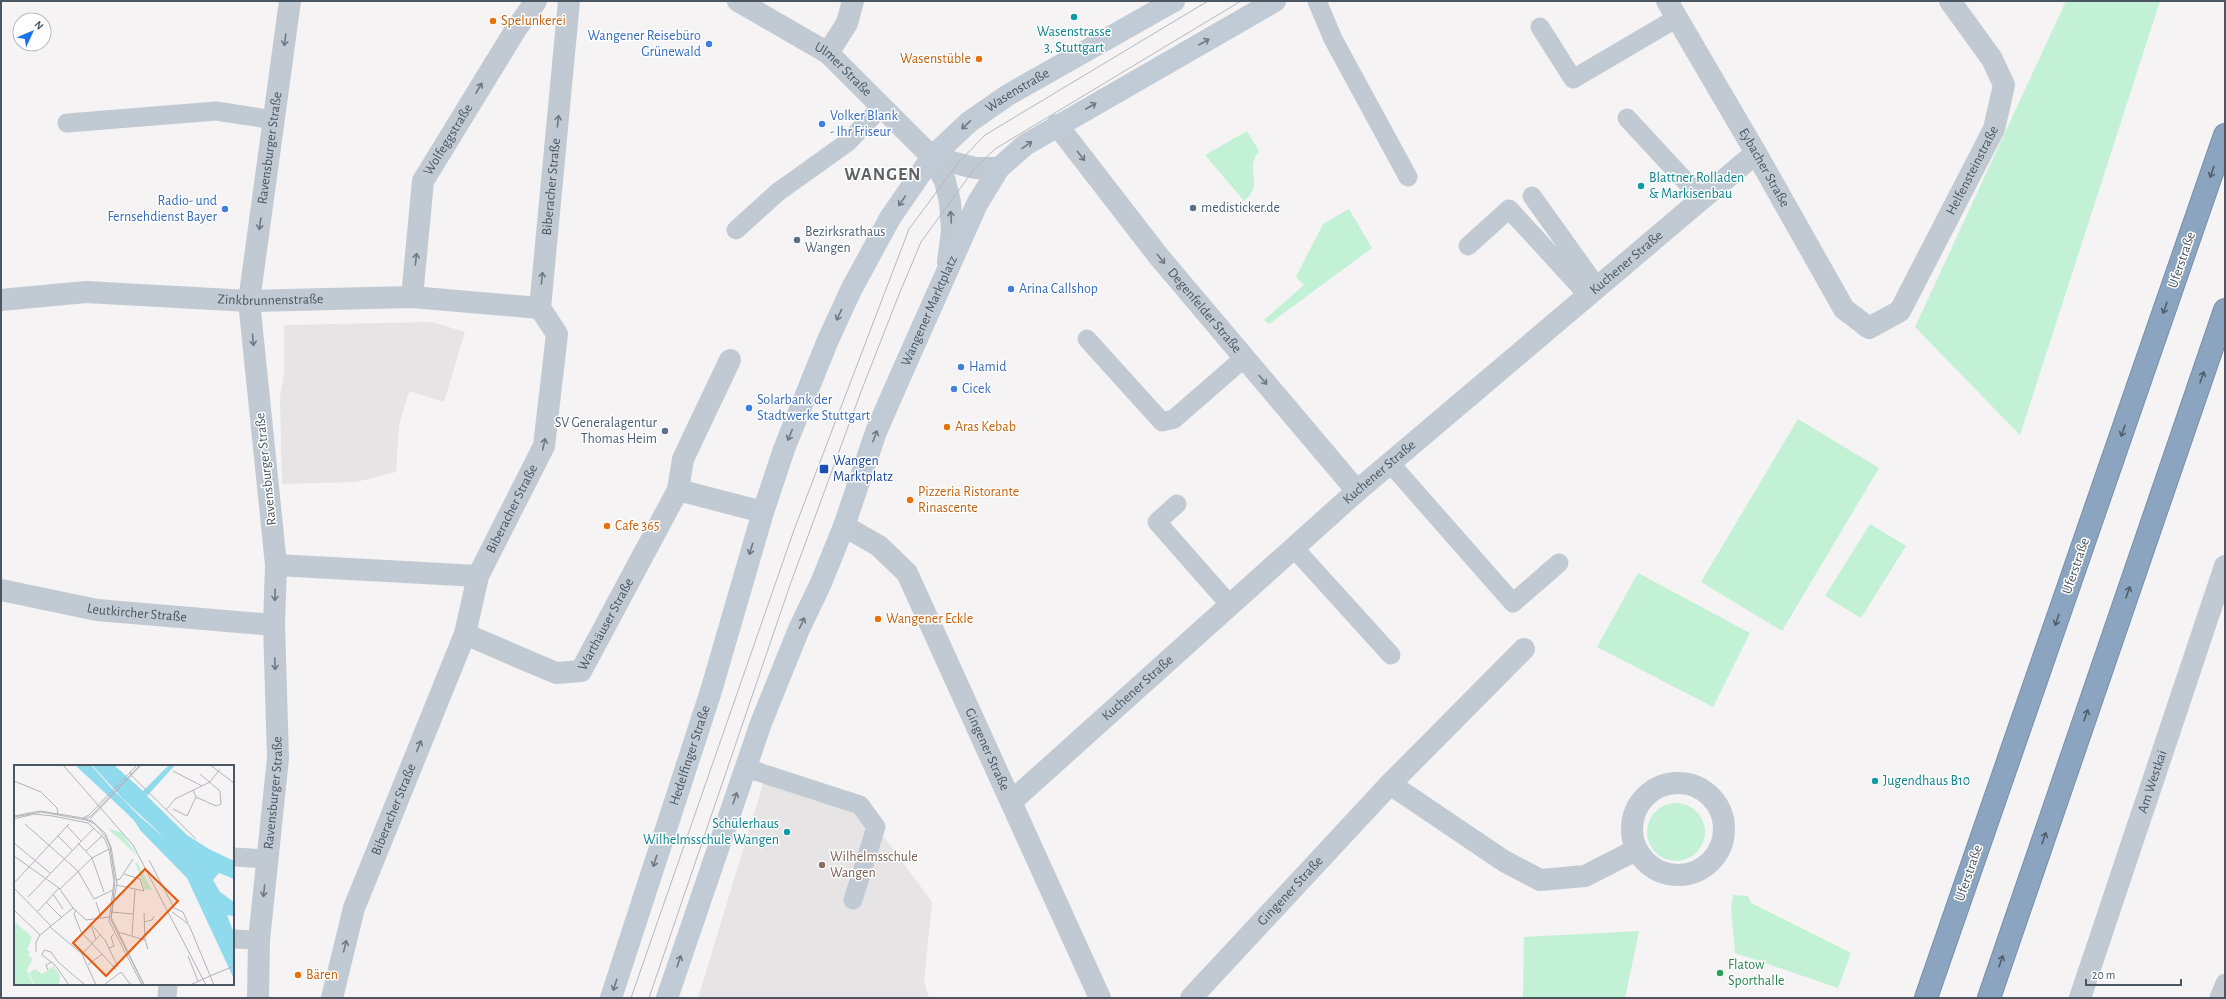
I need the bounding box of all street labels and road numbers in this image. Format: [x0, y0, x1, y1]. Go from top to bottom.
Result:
street label: Ulmer Straße [812, 40, 874, 99]
street label: Wasenstraße [983, 66, 1052, 115]
street label: Ravensburger Straße [255, 91, 285, 205]
street label: Wolfeggstraße [421, 101, 475, 178]
street label: Helfensteinstraße [1944, 124, 2001, 217]
street label: Eybacher Straße [1736, 126, 1792, 210]
street label: Biberacher Straße [540, 138, 563, 236]
street label: Kuchener Straße [1587, 228, 1666, 297]
street label: Uferstraße [2166, 230, 2198, 290]
street label: Wangener Marktplatz [899, 254, 960, 368]
street label: Degenfelder Straße [1165, 265, 1244, 356]
street label: Zinkbrunnenstraße [217, 292, 323, 308]
street label: Ravensburger Straße [253, 412, 279, 526]
street label: Kuchener Straße [1340, 438, 1418, 507]
street label: Biberacher Straße [484, 462, 540, 556]
street label: Uferstraße [2060, 536, 2092, 596]
street label: Warthäuser Straße [576, 576, 636, 673]
street label: Leutkircher Straße [86, 601, 187, 625]
street label: Kuchener Straße [1099, 653, 1176, 723]
street label: Hedelfinger Straße [667, 704, 713, 807]
street label: Gingener Straße [962, 706, 1012, 793]
street label: Ravensburger Straße [262, 736, 285, 850]
street label: Am Westkai [2136, 749, 2170, 815]
street label: Biberacher Straße [369, 762, 419, 857]
street label: Uferstraße [1953, 843, 1985, 903]
street label: Gingener Straße [1255, 854, 1326, 928]

